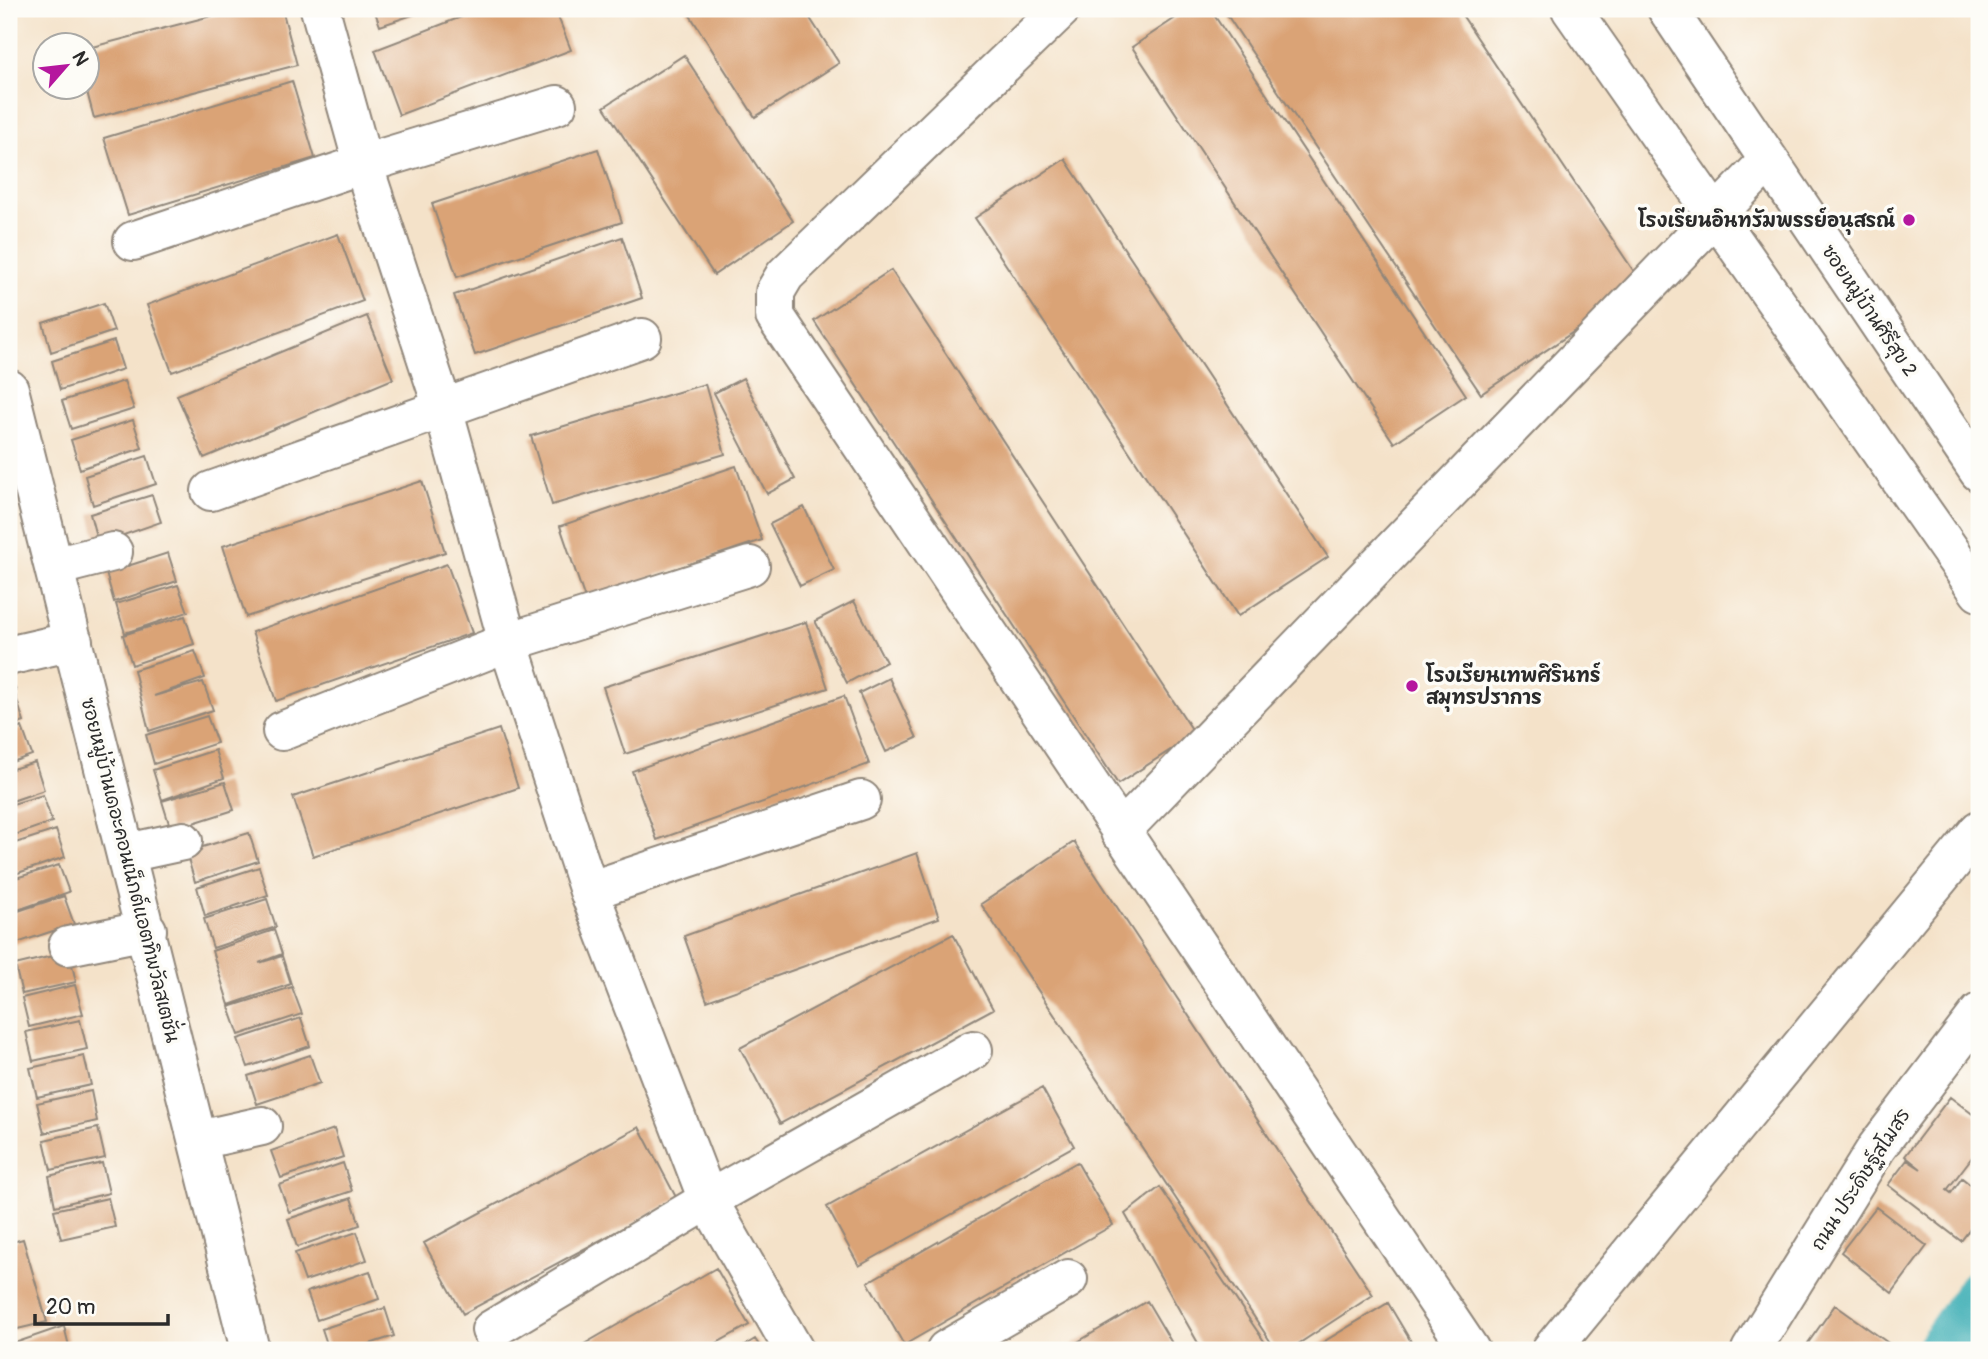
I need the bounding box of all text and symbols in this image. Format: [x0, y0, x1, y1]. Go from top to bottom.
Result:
north arrow [32, 32, 102, 102]
text: N [67, 47, 94, 70]
place label: โรงเรียนอินทรัมพรรย์อนุสรณ์ [1637, 207, 1895, 235]
marker: โรงเรียนอินทรัมพรรย์อนุสรณ์ [1901, 212, 1917, 228]
street label: ซอยหมู่บ้านศิรีสุข 2 [1815, 240, 1922, 382]
place label: โรงเรียนเทพศิรินทร์ สมุทรปราการ [1425, 662, 1601, 712]
marker: โรงเรียนเทพศิรินทร์ สมุทรปราการ [1404, 678, 1420, 694]
street label: ซอยหมู่บ้านเดอะคอนเน็กต์แอตทิพวัลสเตชั่น [74, 694, 190, 1046]
street label: ถนน ประดิษฐ์สโมสร [1805, 1103, 1916, 1255]
scale bar [35, 1282, 168, 1326]
text: 20 m [46, 1294, 95, 1321]

